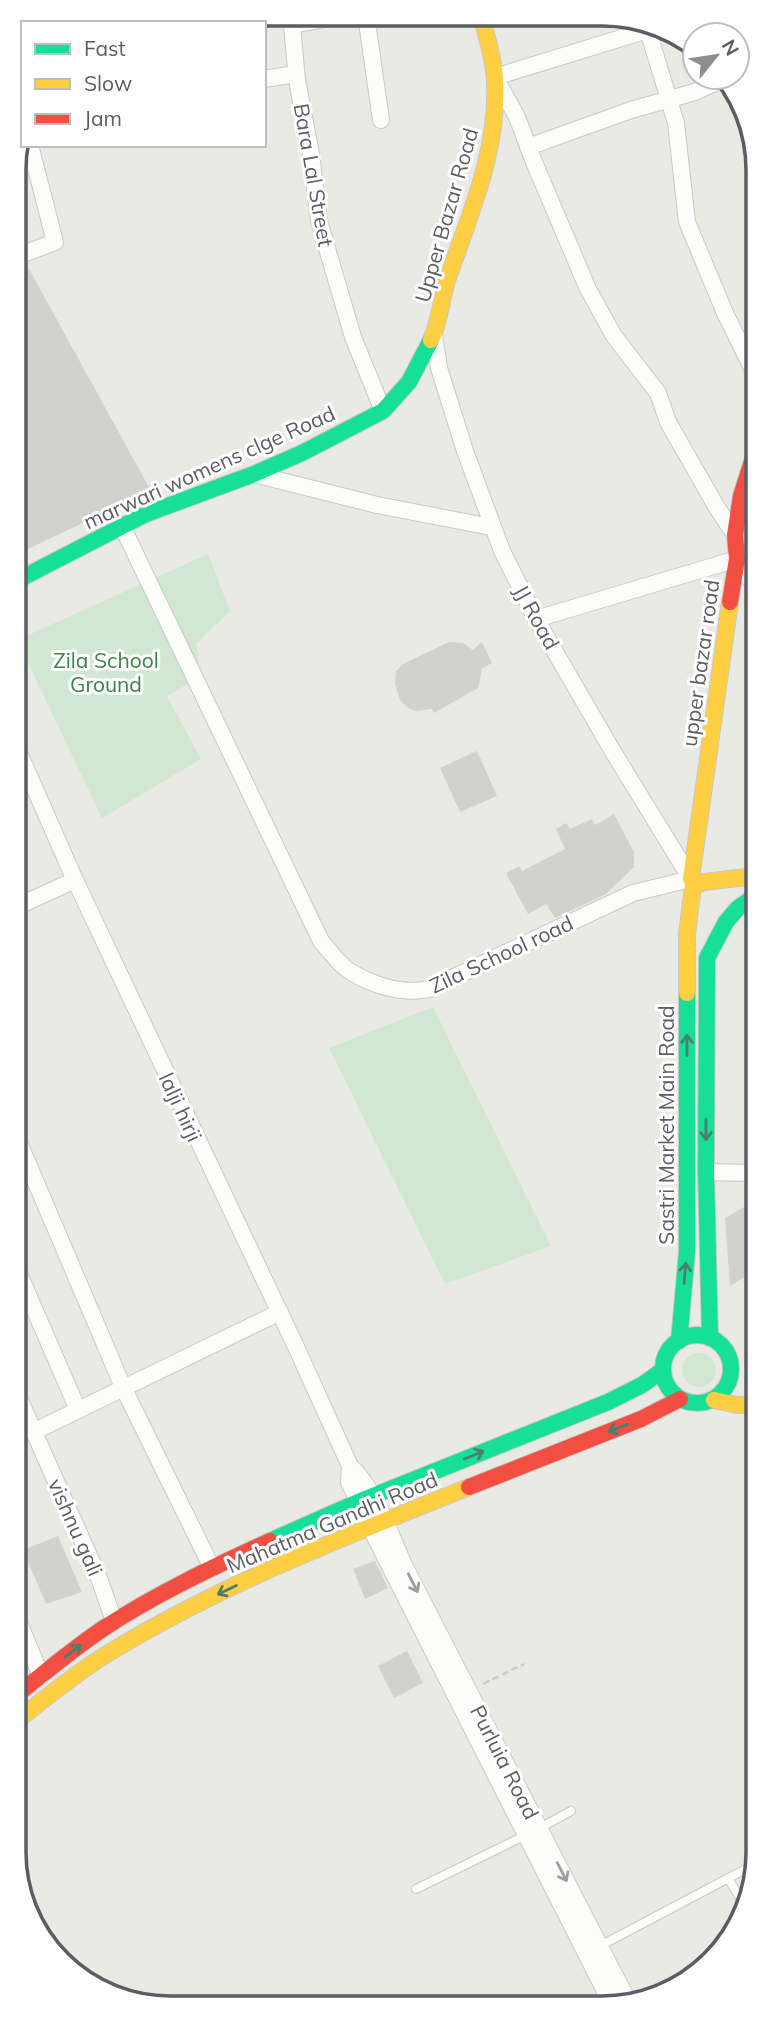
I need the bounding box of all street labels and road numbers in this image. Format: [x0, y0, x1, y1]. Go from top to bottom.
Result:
street label: Bara Lal Street [289, 101, 339, 249]
street label: Upper Bazar Road [409, 125, 483, 305]
street label: marwari womens clge Road [79, 400, 339, 534]
street label: upper bazar road [675, 578, 725, 748]
street label: JJ Road [509, 580, 565, 654]
street label: Zila School road [425, 909, 577, 999]
street label: Sastri Market Main Road [653, 1005, 679, 1245]
street label: lalji hirji [154, 1068, 208, 1146]
street label: Mahatma Gandhi Road [223, 1466, 441, 1578]
street label: vishnu gali [43, 1474, 109, 1580]
street label: Purluia Road [465, 1700, 545, 1824]

